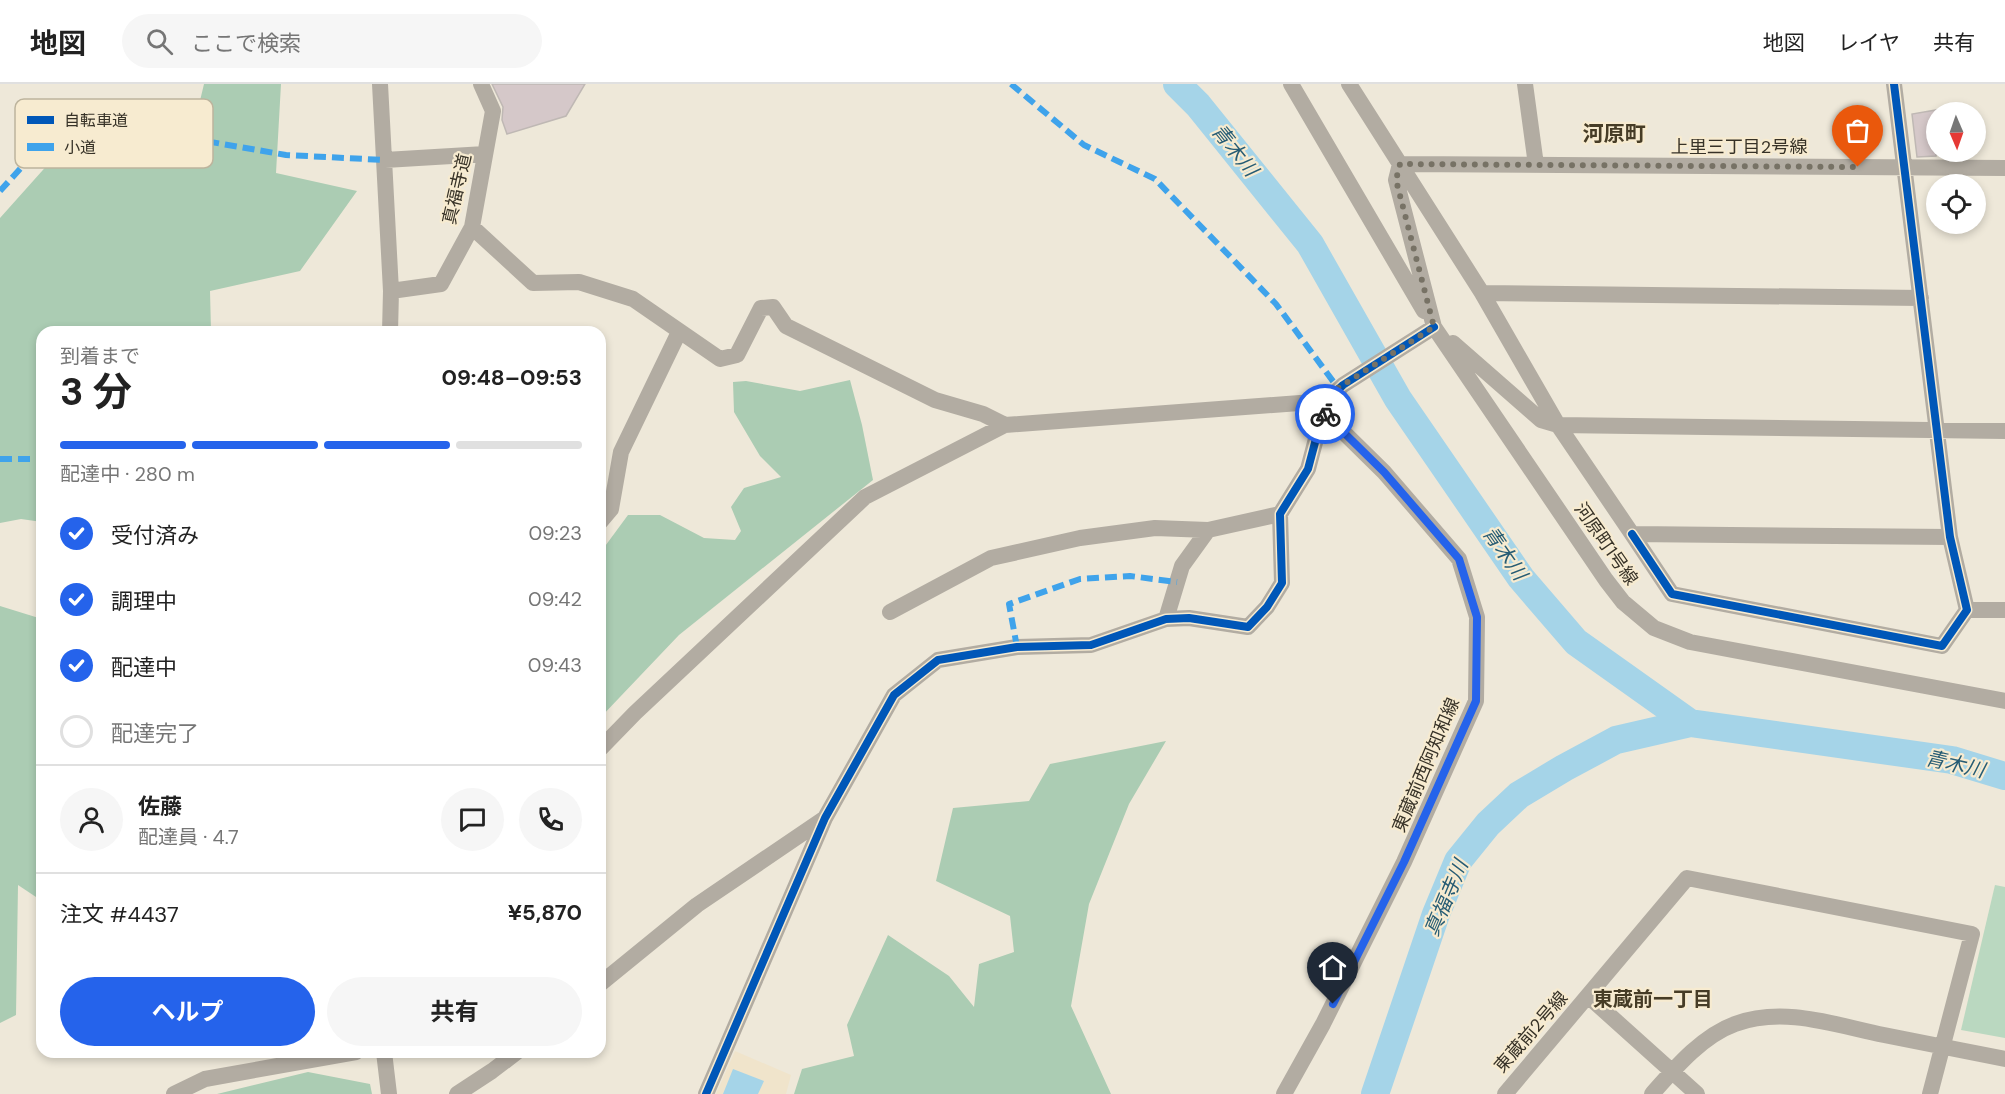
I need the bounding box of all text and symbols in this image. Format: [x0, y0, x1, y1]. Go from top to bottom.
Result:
search box [122, 14, 542, 68]
text: 地図 [30, 25, 86, 62]
icon: search [143, 25, 176, 58]
text: ここで検索 [191, 29, 301, 58]
text: 地図 [1763, 29, 1805, 57]
text: レイヤ [1838, 29, 1900, 57]
text: 共有 [1933, 29, 1975, 57]
legend [15, 99, 213, 168]
north arrow [1926, 102, 1986, 162]
map controls [1926, 102, 1986, 234]
pin [1832, 105, 1883, 167]
text: 自転車道 [64, 110, 128, 131]
icon: bag [1841, 114, 1874, 147]
water label: 青木川 [1206, 119, 1265, 183]
district label: 河原町 [1583, 120, 1646, 148]
street label: 上里三丁目2号線 [1671, 135, 1807, 159]
text: 小道 [64, 137, 96, 158]
street label: 真福寺道 [437, 151, 477, 227]
button: locate [1926, 174, 1986, 234]
text: 到着まで [60, 343, 140, 369]
text: 09:48–09:53 [441, 363, 582, 392]
text: 3 分 [60, 366, 132, 417]
courier [1295, 384, 1355, 444]
icon: bike [1309, 398, 1342, 431]
text: 配達中 · 280 m [60, 461, 195, 487]
street label: 河原町1号線 [1569, 498, 1643, 590]
icon: check [60, 517, 93, 550]
text: 09:23 [528, 520, 582, 546]
text: 受付済み [111, 521, 199, 550]
water label: 青木川 [1477, 521, 1534, 587]
icon: check [60, 583, 93, 616]
text: 09:42 [528, 586, 582, 612]
text: 調理中 [111, 587, 177, 616]
icon: check [60, 649, 93, 682]
text: 09:43 [528, 652, 582, 678]
text: 配達中 [111, 653, 177, 682]
street label: 東蔵前西阿知和線 [1387, 694, 1465, 836]
text: 配達完了 [111, 719, 199, 748]
water label: 青木川 [1923, 745, 1989, 784]
button: person [60, 788, 123, 851]
button: chat [441, 788, 504, 851]
button: phone [519, 788, 582, 851]
text: 佐藤 [138, 792, 182, 821]
text: 配達員 · 4.7 [138, 824, 239, 850]
water label: 真福寺川 [1418, 854, 1474, 940]
text: ¥5,870 [508, 898, 582, 927]
text: 注文 #4437 [60, 900, 179, 929]
pin [1307, 942, 1358, 1004]
icon: home [1316, 951, 1349, 984]
button: ヘルプ [60, 977, 315, 1046]
button: 共有 [327, 977, 582, 1046]
street label: 東蔵前2号線 [1489, 986, 1573, 1078]
district label: 東蔵前一丁目 [1593, 986, 1713, 1012]

